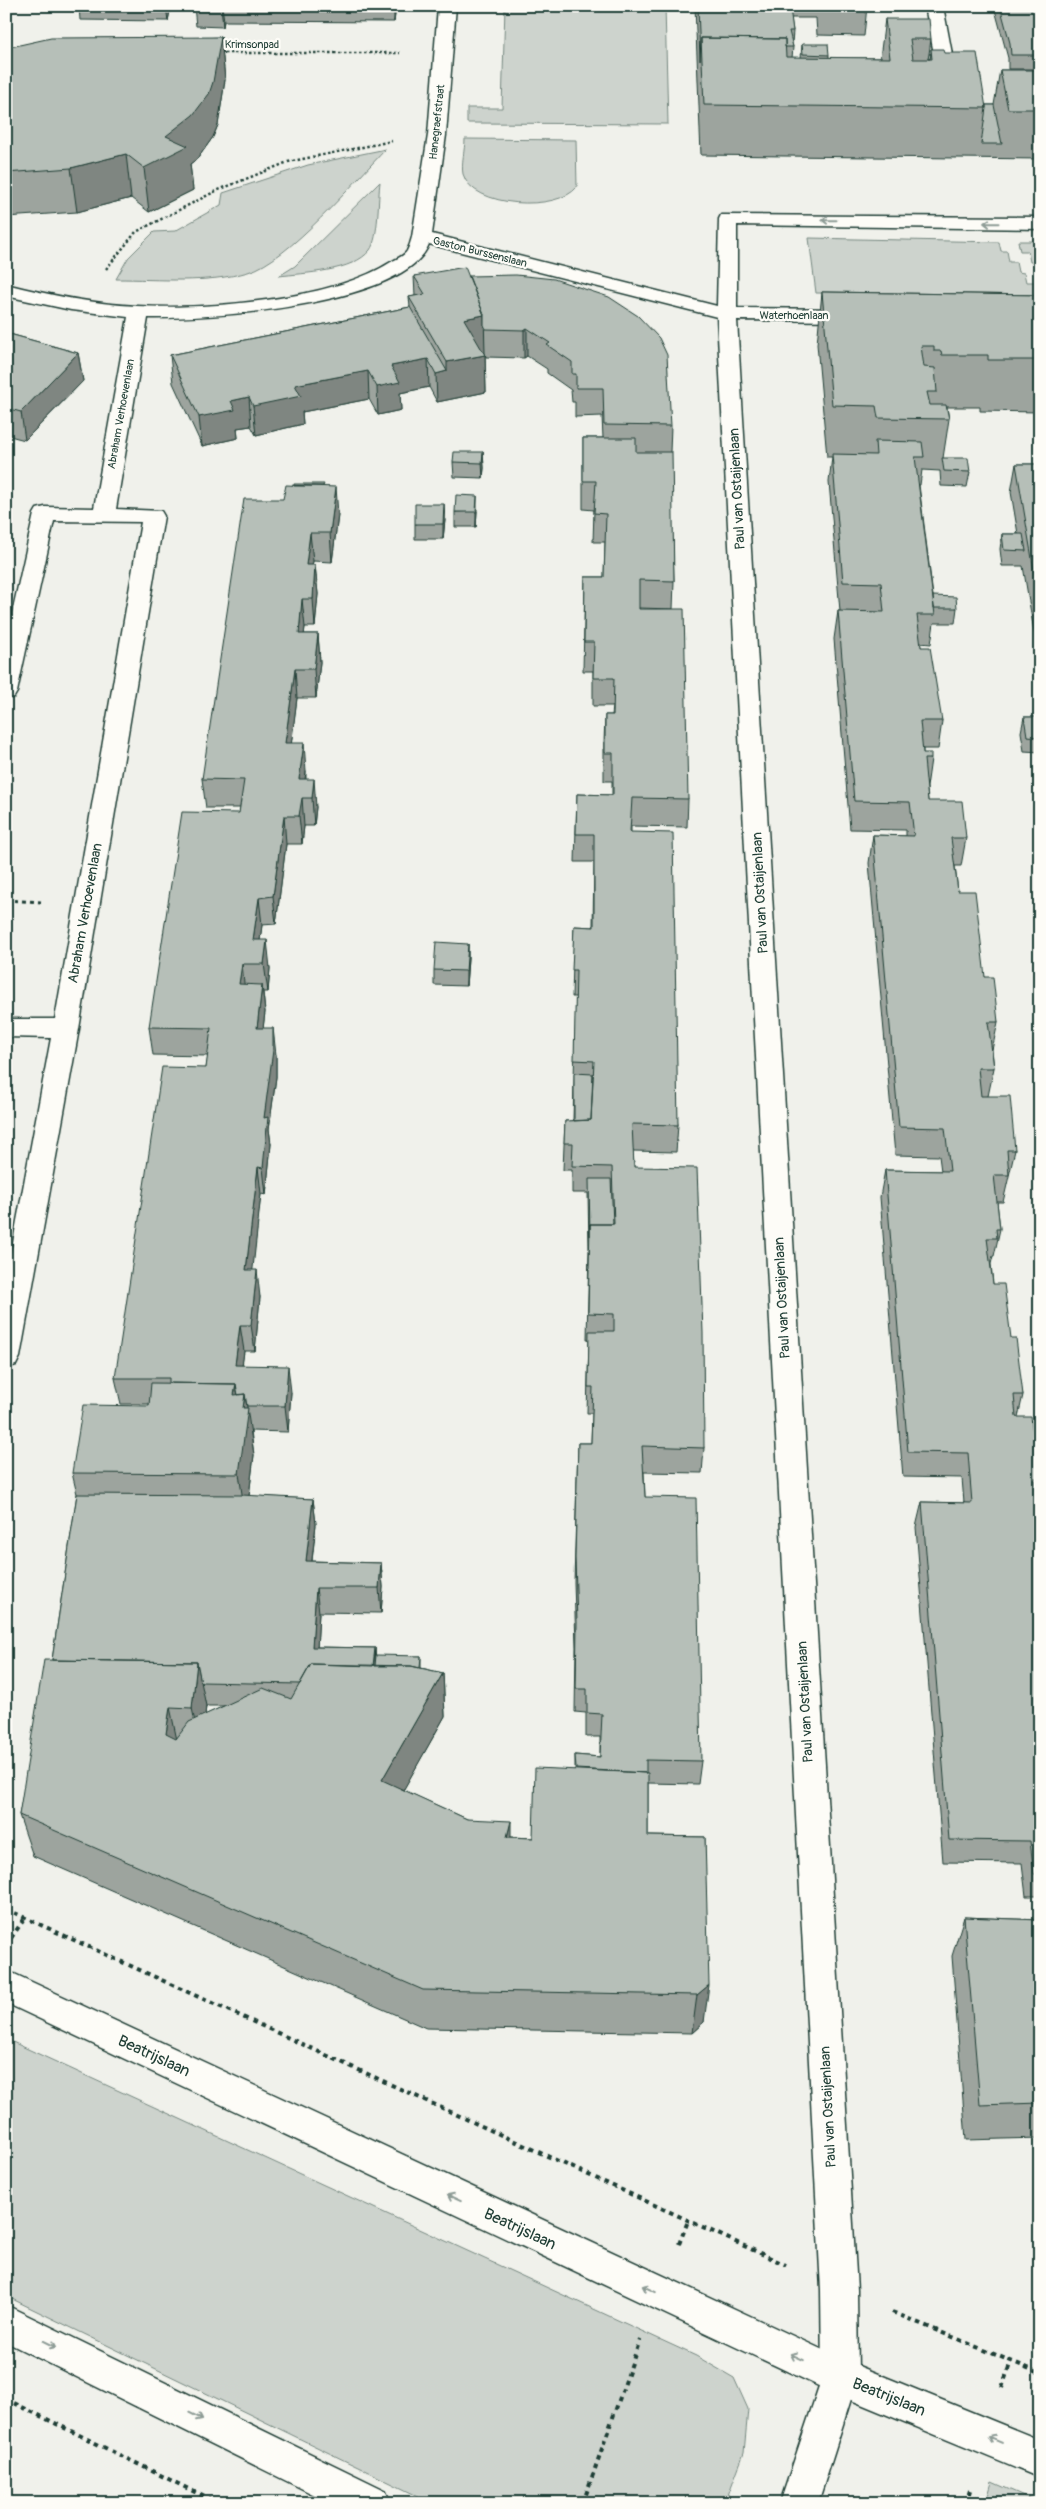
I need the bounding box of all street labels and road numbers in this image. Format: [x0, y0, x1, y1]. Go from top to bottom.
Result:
street label: Krimsonpad [225, 38, 279, 51]
street label: Hanegraefstraat [427, 83, 447, 160]
street label: Gaston Burssenslaan [432, 234, 528, 270]
street label: Waterhoenlaan [759, 309, 829, 322]
street label: Abraham Verhoevenlaan [105, 358, 137, 470]
street label: Paul van Ostaijenlaan [725, 428, 749, 550]
street label: Paul van Ostaijenlaan [748, 832, 772, 954]
street label: Abraham Verhoevenlaan [64, 842, 106, 984]
street label: Paul van Ostaijenlaan [770, 1237, 794, 1359]
street label: Paul van Ostaijenlaan [793, 1641, 817, 1763]
street label: Beatrijslaan [115, 2031, 193, 2081]
street label: Paul van Ostaijenlaan [816, 2046, 840, 2168]
street label: Beatrijslaan [481, 2204, 559, 2254]
street label: Beatrijslaan [849, 2373, 929, 2421]

